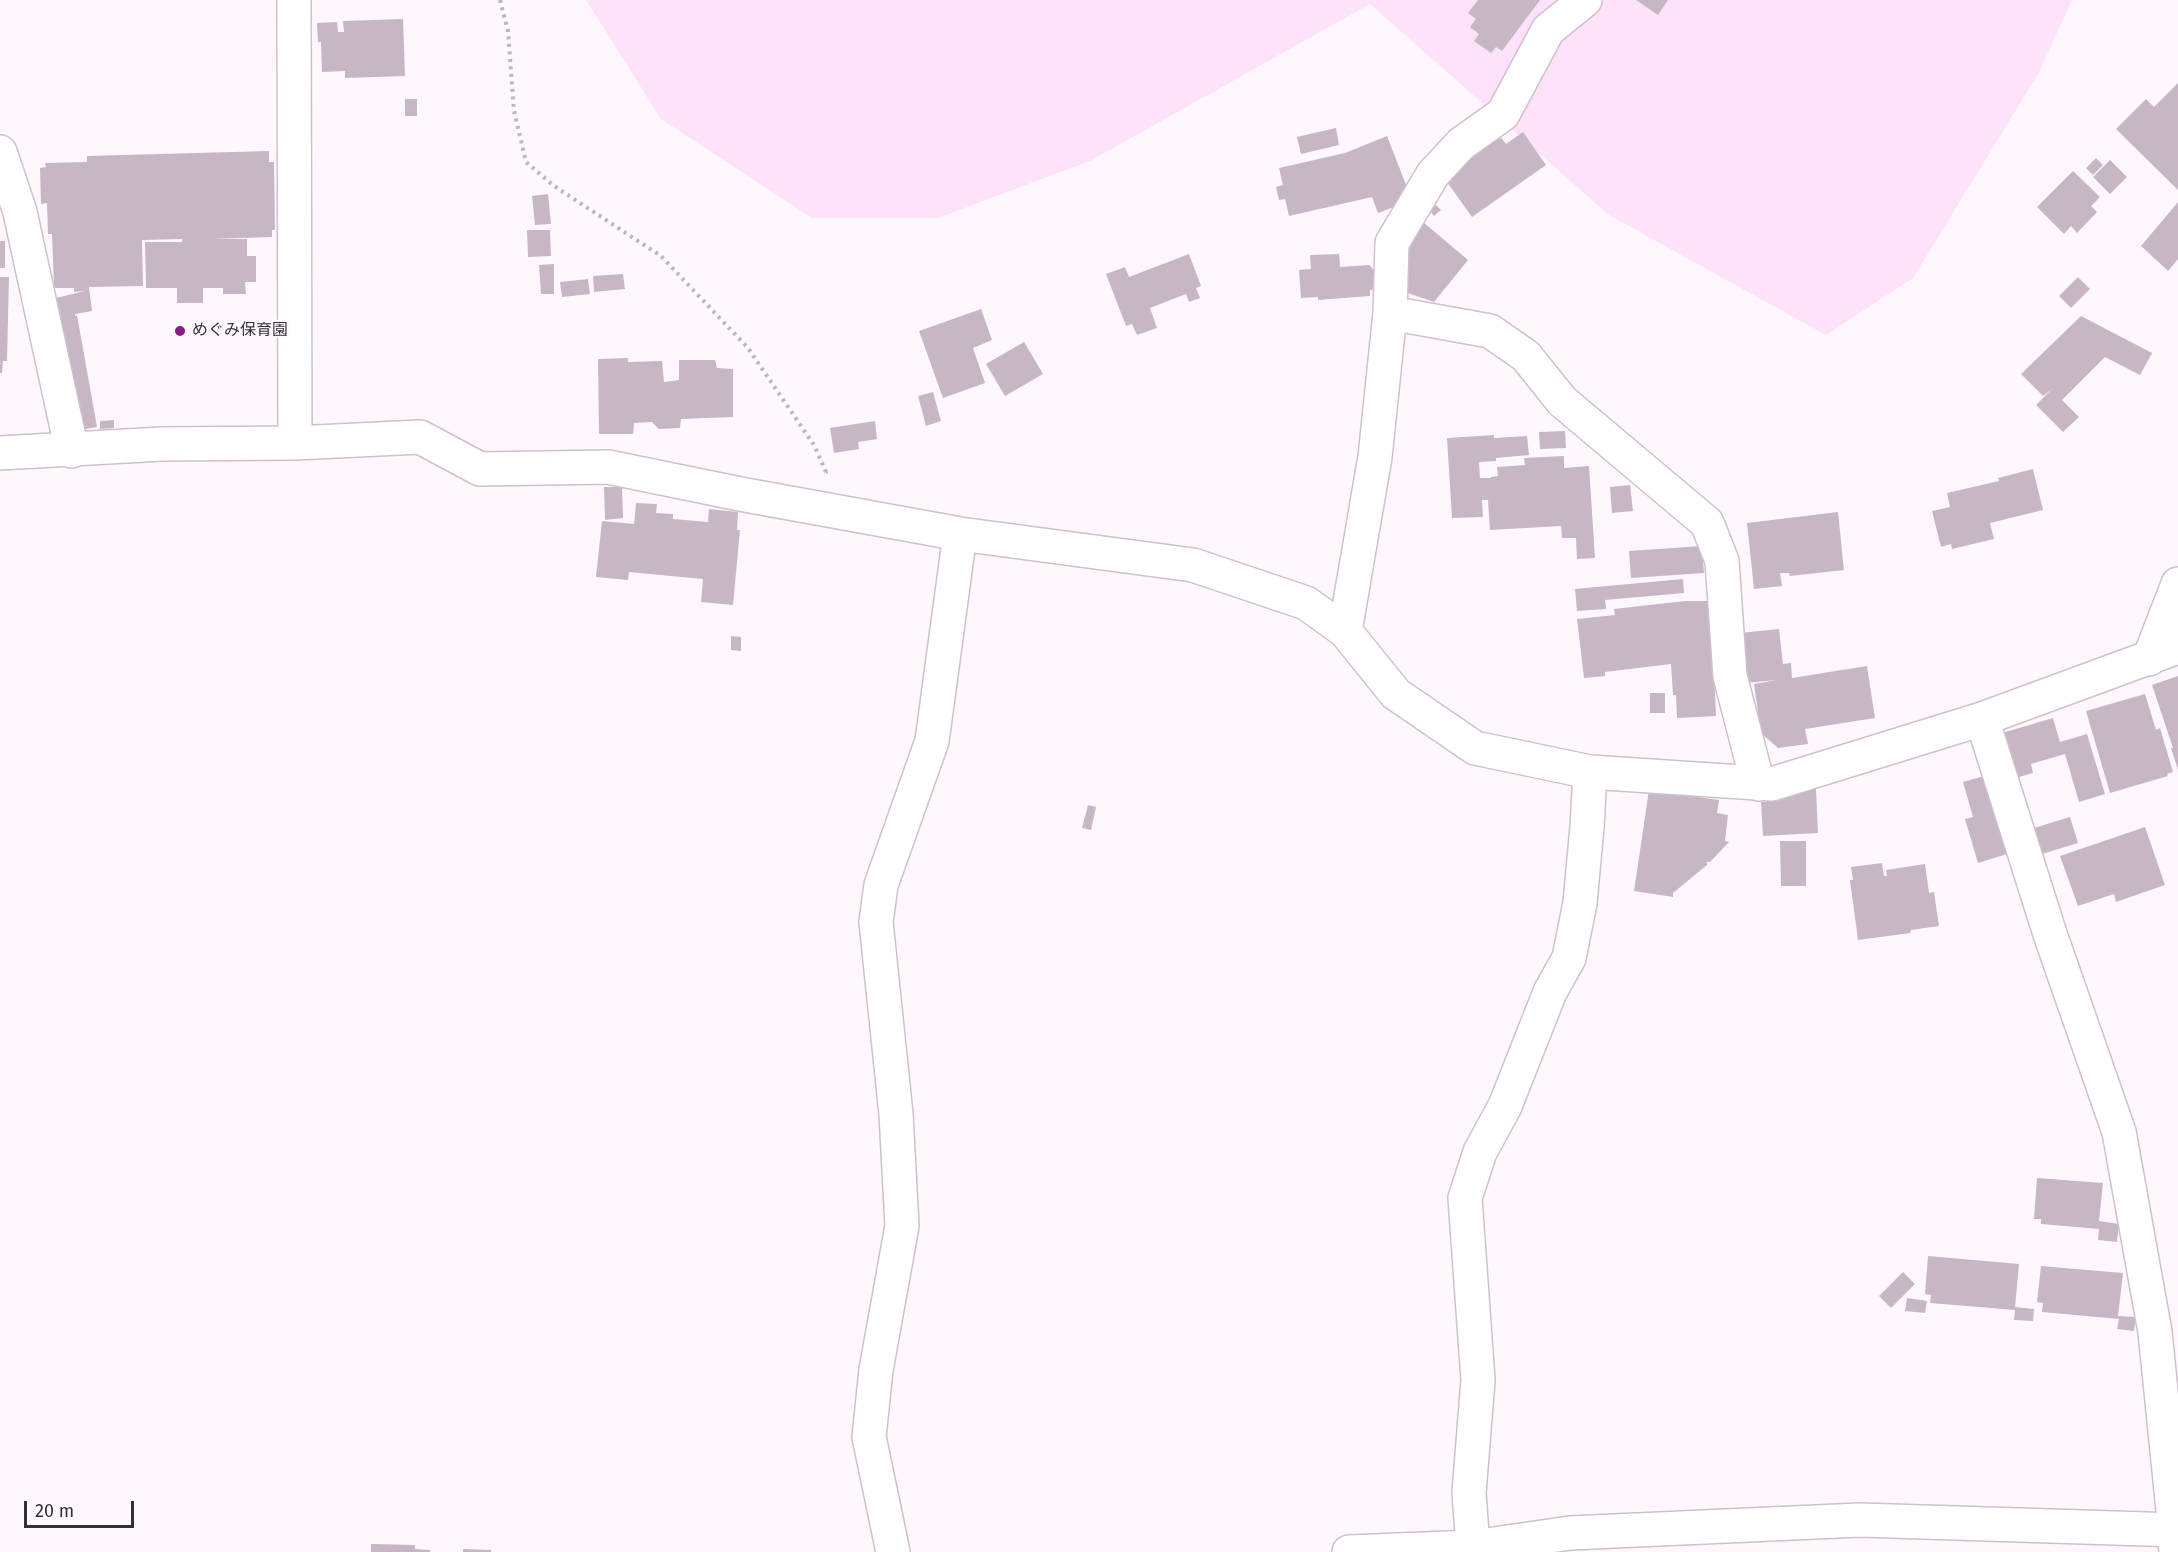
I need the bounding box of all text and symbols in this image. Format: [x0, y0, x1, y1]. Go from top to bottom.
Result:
place label: めぐみ保育園 [192, 321, 288, 341]
marker: めぐみ保育園 [173, 324, 187, 338]
scale bar [27, 1489, 136, 1527]
text: 20 m [35, 1500, 74, 1522]

